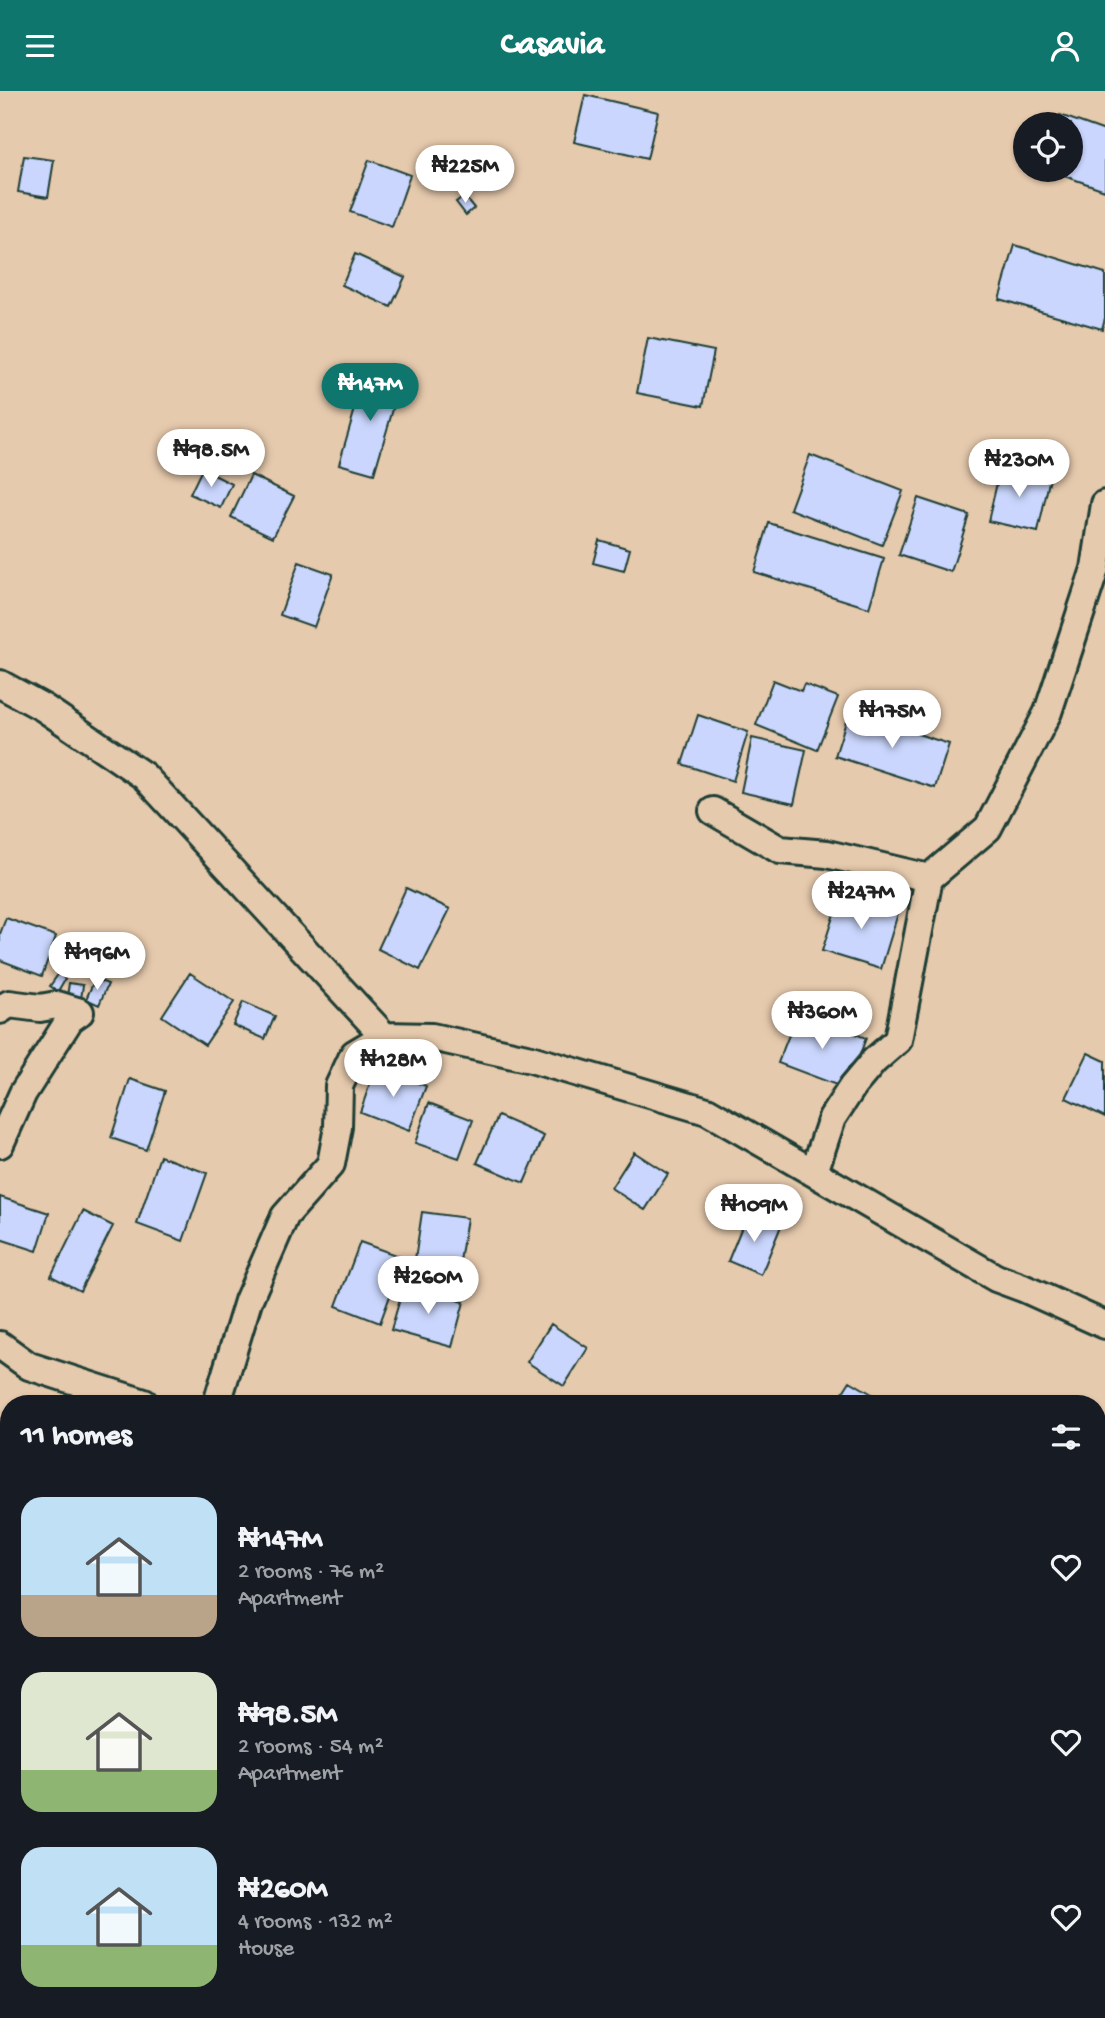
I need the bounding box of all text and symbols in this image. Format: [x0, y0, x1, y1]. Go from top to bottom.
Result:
icon: menu [21, 27, 59, 65]
text: Casavia [501, 27, 604, 65]
icon: person [1046, 27, 1084, 65]
map controls [1013, 112, 1083, 182]
button: locate [1013, 112, 1083, 182]
pin: ₦225M [416, 145, 514, 205]
text: ₦225M [431, 154, 499, 181]
pin: ₦147M [321, 363, 419, 423]
text: ₦147M [338, 372, 402, 399]
pin: ₦98.5M [154, 429, 268, 489]
text: ₦98.5M [173, 438, 249, 465]
pin: ₦230M [970, 439, 1068, 499]
text: ₦230M [985, 448, 1053, 475]
pin: ₦175M [843, 691, 941, 750]
text: ₦175M [859, 699, 925, 726]
pin: ₦247M [812, 871, 910, 931]
text: ₦247M [828, 880, 894, 907]
pin: ₦196M [48, 933, 146, 992]
text: ₦196M [64, 941, 130, 968]
pin: ₦360M [773, 991, 871, 1051]
text: ₦360M [787, 1000, 857, 1027]
pin: ₦128M [344, 1039, 442, 1099]
text: ₦128M [360, 1048, 426, 1075]
pin: ₦109M [705, 1185, 803, 1244]
text: ₦109M [721, 1193, 787, 1220]
pin: ₦260M [379, 1257, 477, 1316]
text: ₦260M [394, 1265, 462, 1292]
icon: filters [1047, 1418, 1085, 1456]
text: 11 homes [21, 1420, 132, 1455]
text: ₦147M [238, 1524, 322, 1559]
icon: home [77, 1525, 161, 1609]
icon: heart [1047, 1548, 1085, 1586]
text: 2 rooms · 76 m² [238, 1559, 384, 1586]
text: Apartment [238, 1586, 342, 1613]
text: ₦98.5M [238, 1699, 337, 1734]
icon: home [77, 1700, 161, 1784]
icon: heart [1047, 1723, 1085, 1761]
text: 2 rooms · 54 m² [238, 1734, 384, 1761]
text: Apartment [238, 1761, 342, 1788]
text: ₦260M [238, 1874, 327, 1909]
icon: home [77, 1875, 161, 1959]
icon: heart [1047, 1898, 1085, 1936]
text: 4 rooms · 132 m² [238, 1909, 393, 1936]
text: House [238, 1936, 294, 1963]

